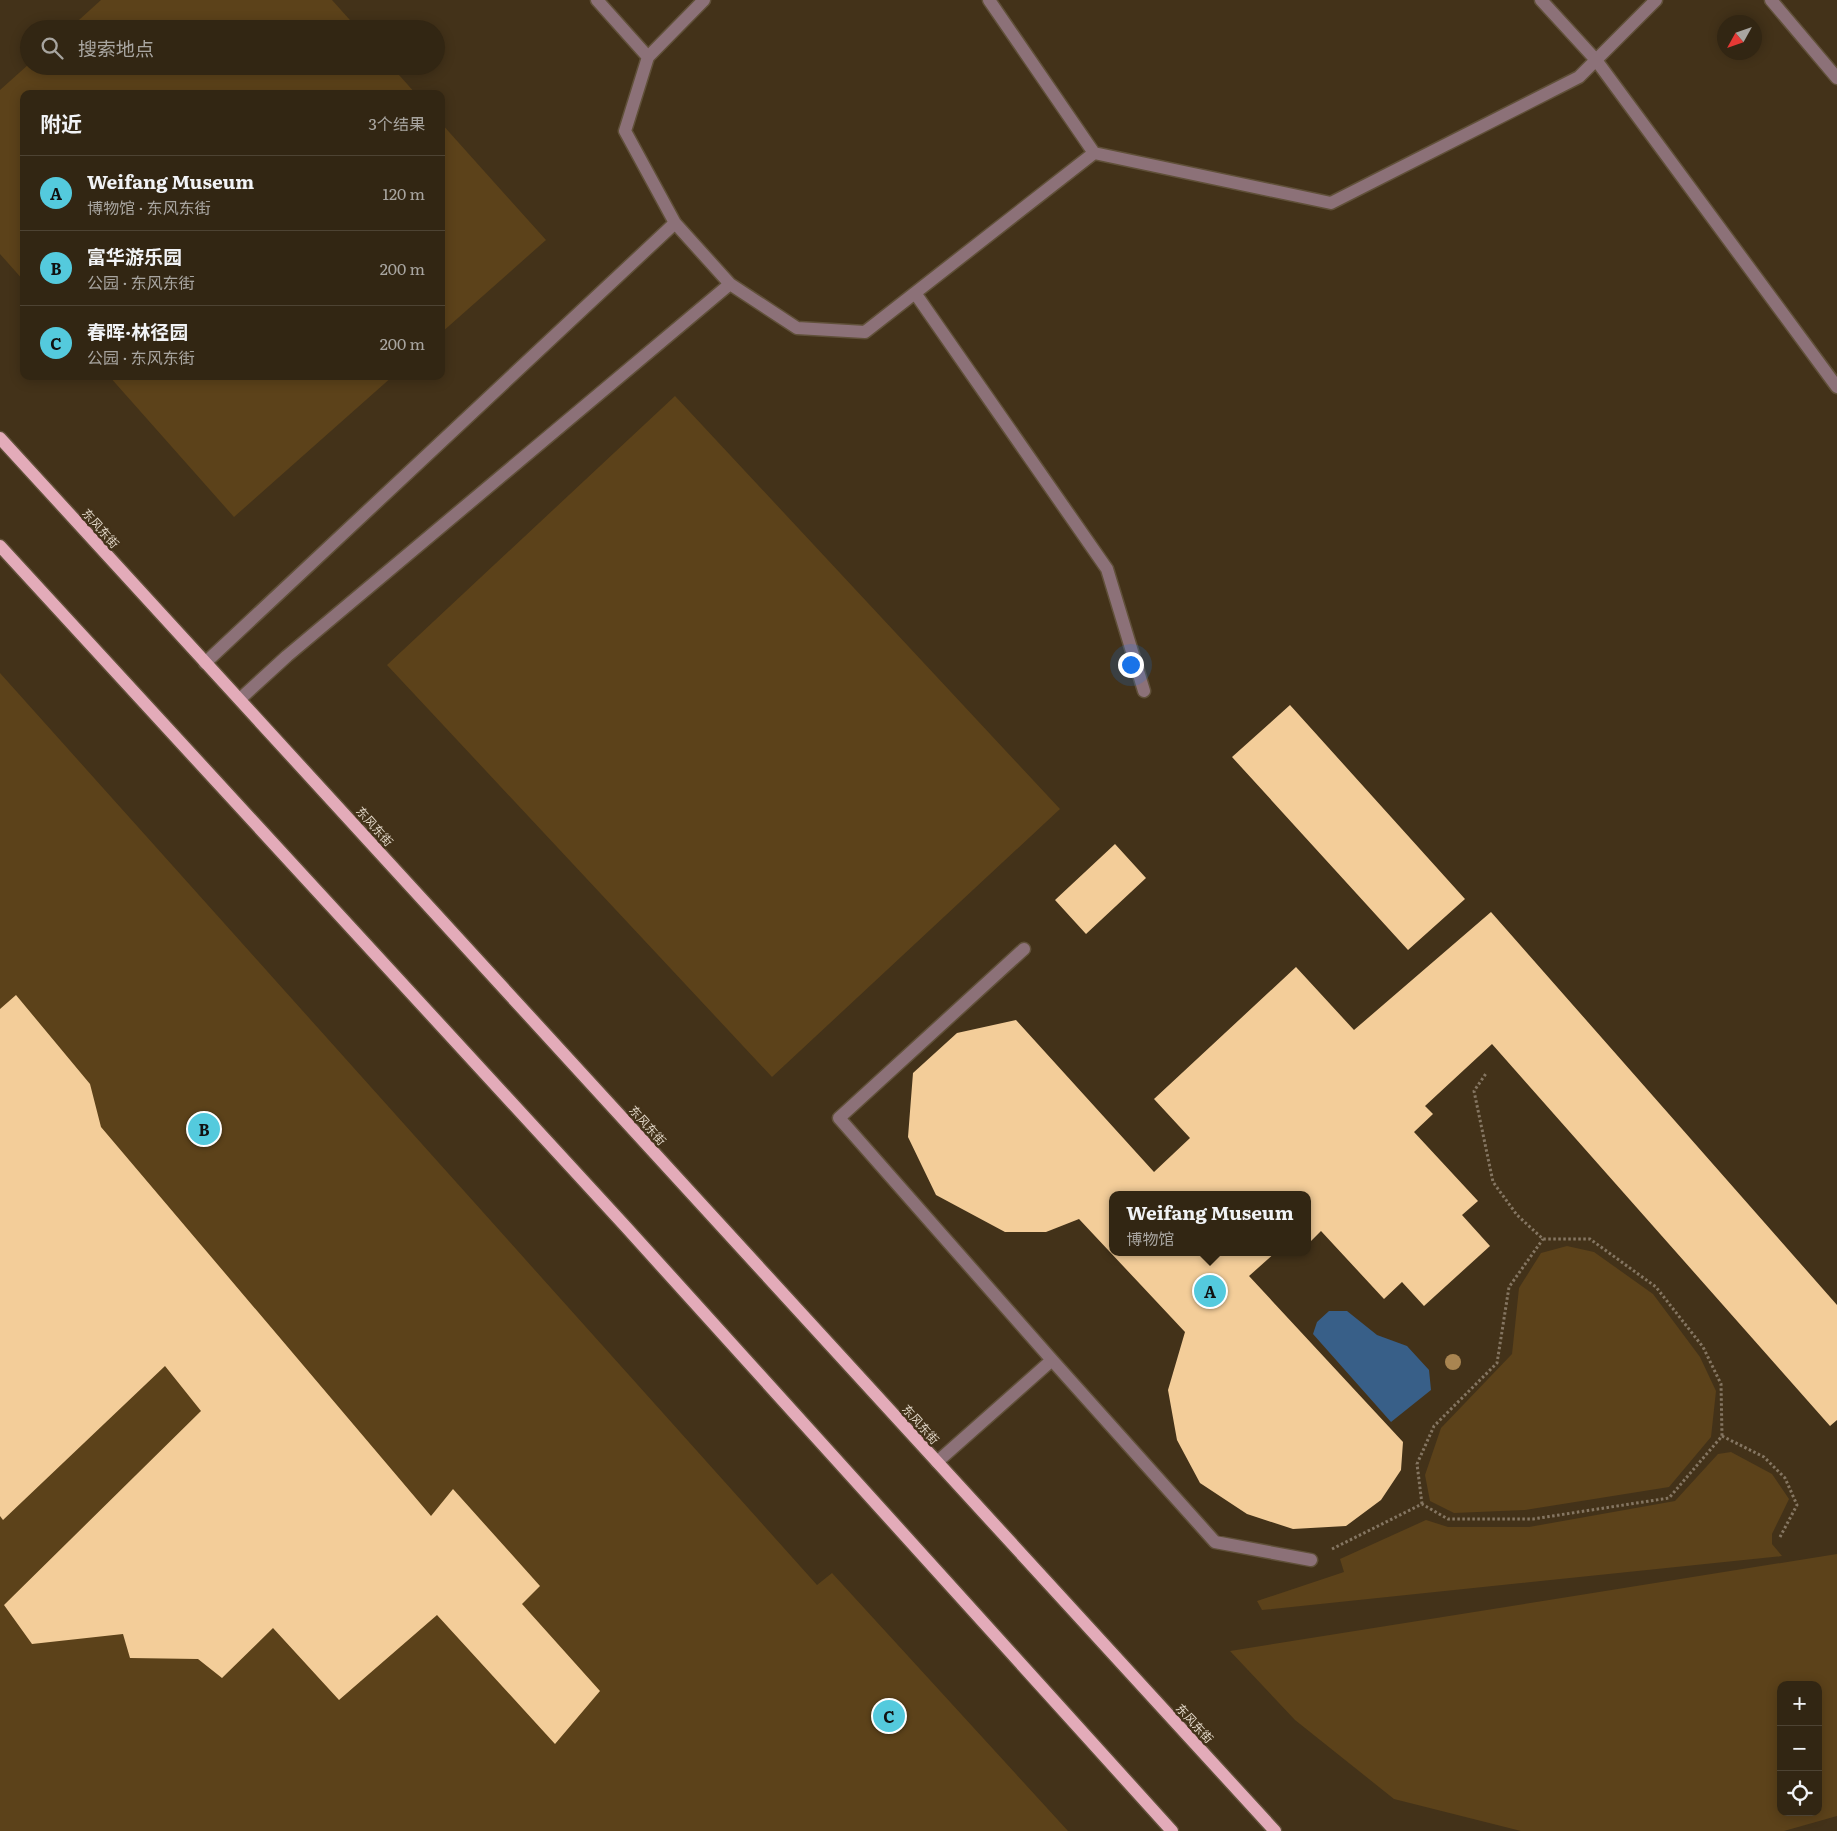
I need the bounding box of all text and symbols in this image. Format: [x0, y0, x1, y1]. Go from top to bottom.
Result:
north arrow [1717, 15, 1762, 60]
search box [20, 20, 445, 75]
icon: search [38, 34, 66, 62]
text: 搜索地点 [78, 34, 154, 62]
text: 附近 [40, 107, 82, 138]
text: 3个结果 [368, 111, 425, 135]
text: Weifang Museum [87, 167, 254, 195]
text: A [50, 181, 62, 205]
text: 120 m [382, 181, 425, 205]
text: 博物馆 · 东风东街 [87, 195, 211, 219]
text: 富华游乐园 [87, 242, 182, 270]
text: B [50, 256, 62, 280]
text: 200 m [380, 256, 425, 280]
text: 公园 · 东风东街 [87, 270, 195, 294]
text: 春晖·林径园 [87, 317, 188, 345]
text: C [50, 331, 62, 355]
text: 200 m [380, 331, 425, 355]
text: 公园 · 东风东街 [87, 345, 195, 369]
street label: 东风东街 [78, 504, 124, 552]
your location [1118, 652, 1144, 678]
street label: 东风东街 [352, 802, 398, 850]
street label: 东风东街 [625, 1101, 671, 1149]
pin: B [188, 1110, 220, 1148]
popup [1109, 1191, 1311, 1256]
text: Weifang Museum [1126, 1198, 1294, 1226]
text: 博物馆 [1126, 1226, 1174, 1250]
pin: A [1194, 1272, 1226, 1310]
street label: 东风东街 [898, 1400, 944, 1448]
map controls [1777, 1681, 1822, 1816]
button: + [1777, 1681, 1822, 1726]
pin: C [873, 1697, 905, 1735]
street label: 东风东街 [1172, 1699, 1218, 1747]
button: − [1777, 1726, 1822, 1771]
button: locate [1777, 1771, 1822, 1816]

